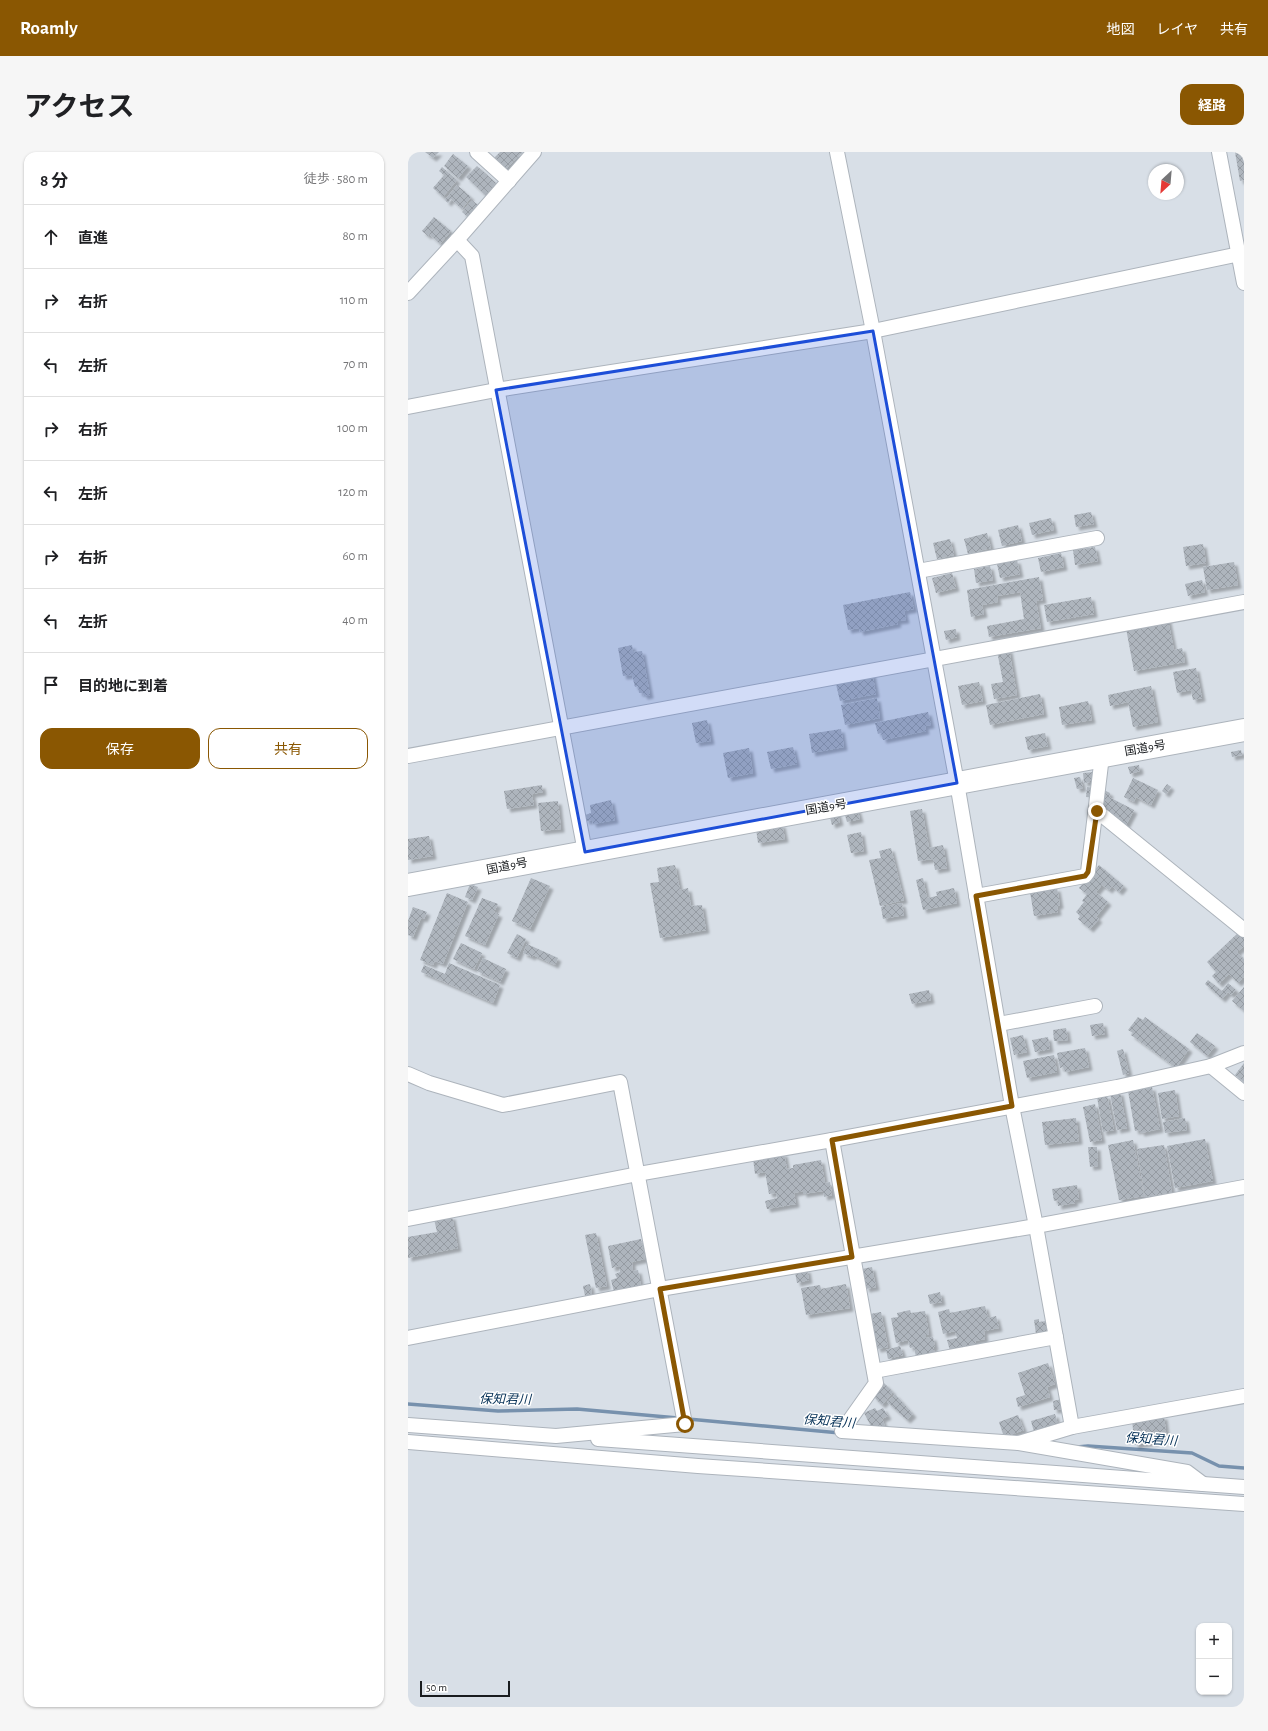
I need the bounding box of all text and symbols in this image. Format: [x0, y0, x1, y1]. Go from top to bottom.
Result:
text: Roamly [20, 19, 78, 38]
text: 地図 [1106, 23, 1134, 37]
text: レイヤ [1156, 23, 1198, 37]
text: 共有 [1220, 23, 1248, 37]
button: 経路 [1180, 84, 1244, 125]
text: アクセス [24, 94, 135, 122]
north arrow [1148, 164, 1184, 200]
text: 8 分 [40, 172, 68, 189]
text: 徒歩 · 580 m [304, 173, 368, 186]
icon: ahead [40, 226, 62, 248]
text: 80 m [342, 230, 368, 243]
text: 直進 [78, 231, 108, 246]
icon: right [40, 290, 62, 312]
text: 110 m [340, 294, 368, 307]
text: 右折 [78, 295, 108, 310]
icon: left [40, 354, 62, 376]
text: 70 m [343, 358, 368, 371]
text: 左折 [78, 359, 108, 374]
icon: right [40, 418, 62, 440]
text: 100 m [337, 422, 368, 435]
text: 右折 [78, 423, 108, 438]
icon: left [40, 482, 62, 504]
text: 120 m [338, 486, 368, 499]
text: 左折 [78, 487, 108, 502]
icon: right [40, 546, 62, 568]
text: 60 m [342, 550, 368, 563]
text: 右折 [78, 551, 108, 566]
icon: left [40, 610, 62, 632]
text: 40 m [342, 614, 368, 627]
text: 左折 [78, 615, 108, 630]
icon: arrive [40, 674, 62, 696]
text: 目的地に到着 [78, 679, 168, 694]
button: 保存 [40, 728, 200, 769]
button: 共有 [208, 728, 368, 769]
street label: 国道9号 [1123, 737, 1167, 758]
street label: 国道9号 [804, 796, 848, 817]
route end [1088, 802, 1106, 820]
street label: 国道9号 [485, 855, 529, 876]
water label: 保知君川 [479, 1392, 533, 1407]
water label: 保知君川 [803, 1412, 858, 1431]
route start [676, 1415, 694, 1433]
water label: 保知君川 [1125, 1431, 1179, 1448]
map controls [1196, 1623, 1232, 1695]
button: + [1196, 1623, 1232, 1659]
button: − [1196, 1659, 1232, 1695]
scale bar [420, 1679, 510, 1698]
text: 50 m [426, 1682, 447, 1693]

